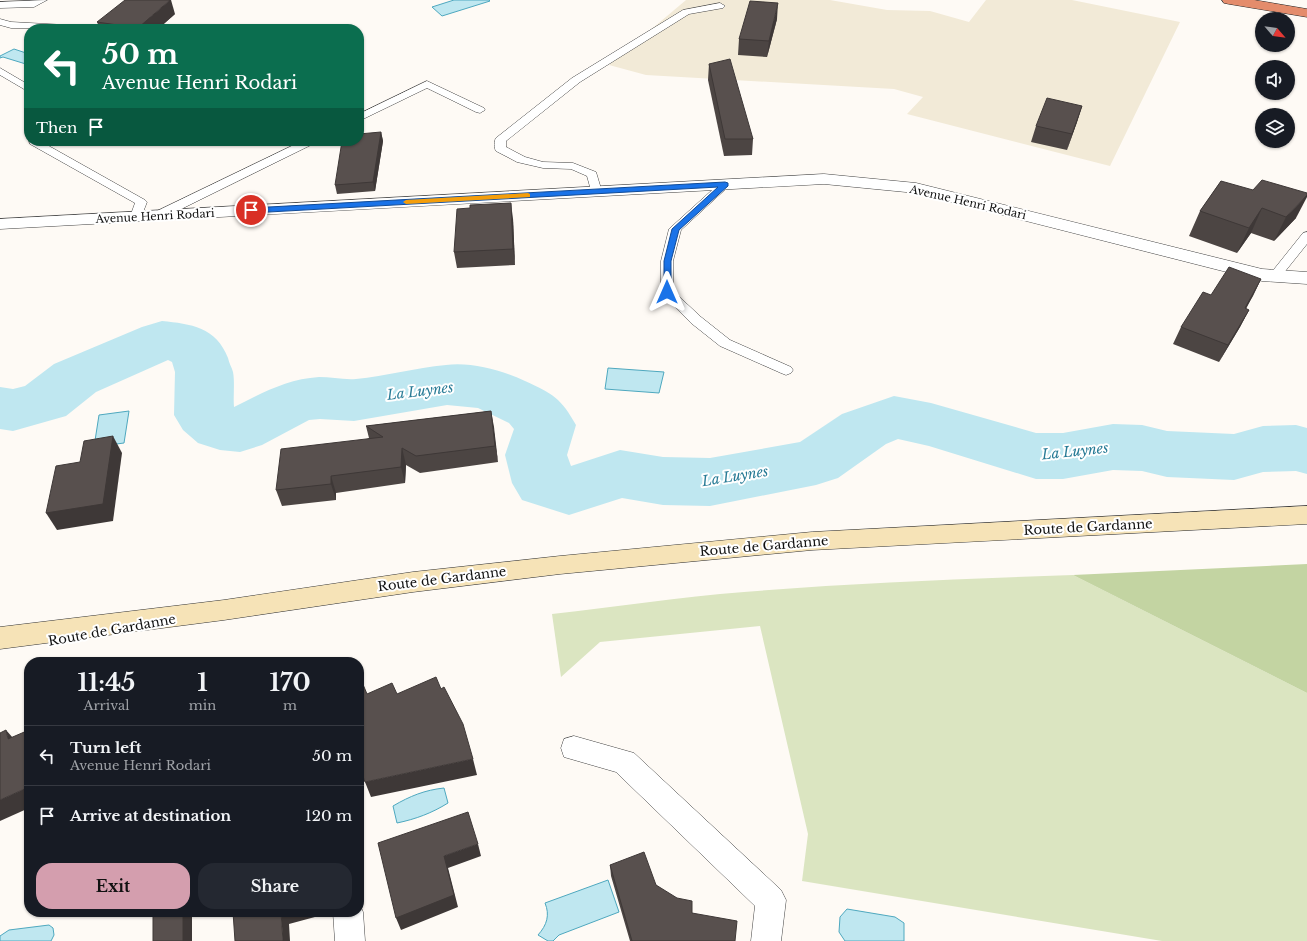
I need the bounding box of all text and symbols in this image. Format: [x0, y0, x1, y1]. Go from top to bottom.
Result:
north arrow [1255, 12, 1295, 52]
map controls [1255, 12, 1295, 148]
text: 50 m [102, 37, 178, 72]
icon: left [36, 40, 88, 92]
button: sound [1255, 60, 1295, 100]
text: Avenue Henri Rodari [102, 72, 297, 94]
button: layers [1255, 108, 1295, 148]
icon: arrive [85, 116, 107, 138]
text: Then [36, 118, 77, 137]
street label: Avenue Henri Rodari [907, 182, 1028, 222]
pin [234, 193, 268, 227]
icon: arrive [240, 199, 262, 221]
street label: Avenue Henri Rodari [94, 206, 215, 226]
position arrow [646, 271, 688, 313]
water label: La Luynes [385, 378, 454, 404]
water label: La Luynes [1040, 439, 1109, 464]
water label: La Luynes [700, 462, 769, 490]
street label: Route de Gardanne [1023, 515, 1153, 539]
street label: Route de Gardanne [699, 532, 829, 560]
street label: Route de Gardanne [377, 563, 507, 595]
street label: Route de Gardanne [47, 610, 177, 650]
text: 11:45 [77, 668, 135, 697]
text: 1 [197, 668, 208, 697]
text: 170 [270, 668, 311, 697]
text: Arrival [83, 697, 129, 714]
text: min [189, 697, 216, 714]
text: m [283, 697, 297, 714]
text: Turn left [70, 738, 141, 757]
icon: left [36, 745, 58, 767]
text: 50 m [312, 746, 352, 765]
text: Avenue Henri Rodari [70, 757, 211, 774]
icon: arrive [36, 805, 58, 827]
text: Arrive at destination [70, 806, 231, 825]
text: 120 m [305, 806, 352, 825]
button: Exit [36, 863, 190, 909]
button: Share [198, 863, 352, 909]

